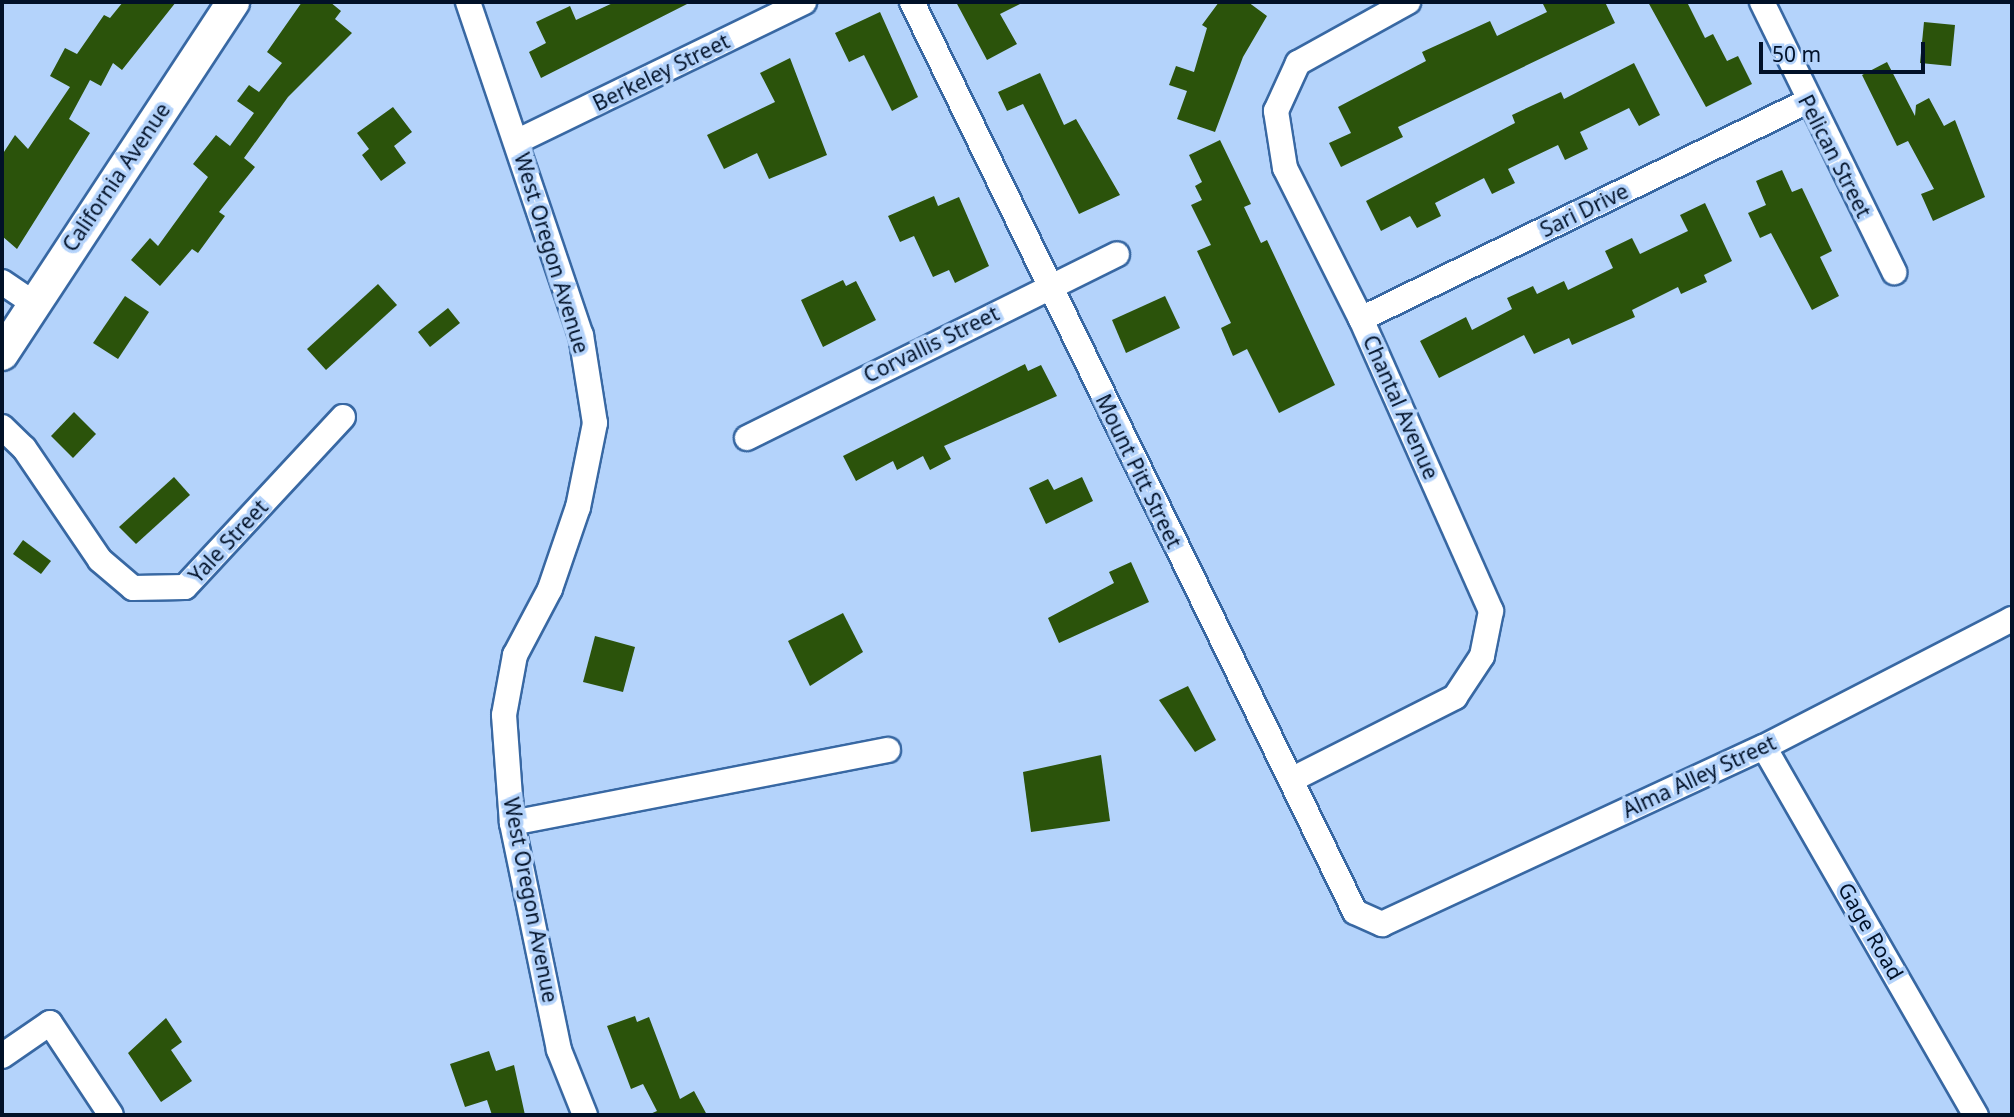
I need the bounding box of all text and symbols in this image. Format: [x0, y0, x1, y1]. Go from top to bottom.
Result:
street label: Berkeley Street [589, 28, 733, 116]
scale bar [1762, 28, 1928, 72]
text: 50 m [1772, 40, 1821, 68]
street label: Pelican Street [1793, 90, 1877, 222]
street label: California Avenue [57, 98, 175, 256]
street label: West Oregon Avenue [509, 150, 595, 356]
street label: Sari Drive [1536, 178, 1632, 242]
street label: Corvallis Street [859, 300, 1003, 388]
street label: Chantal Avenue [1358, 331, 1444, 483]
street label: Mount Pitt Street [1091, 390, 1187, 552]
street label: Yale Street [183, 494, 273, 588]
street label: Alma Alley Street [1618, 729, 1780, 823]
street label: West Oregon Avenue [499, 795, 563, 1005]
street label: Gage Road [1833, 878, 1909, 984]

